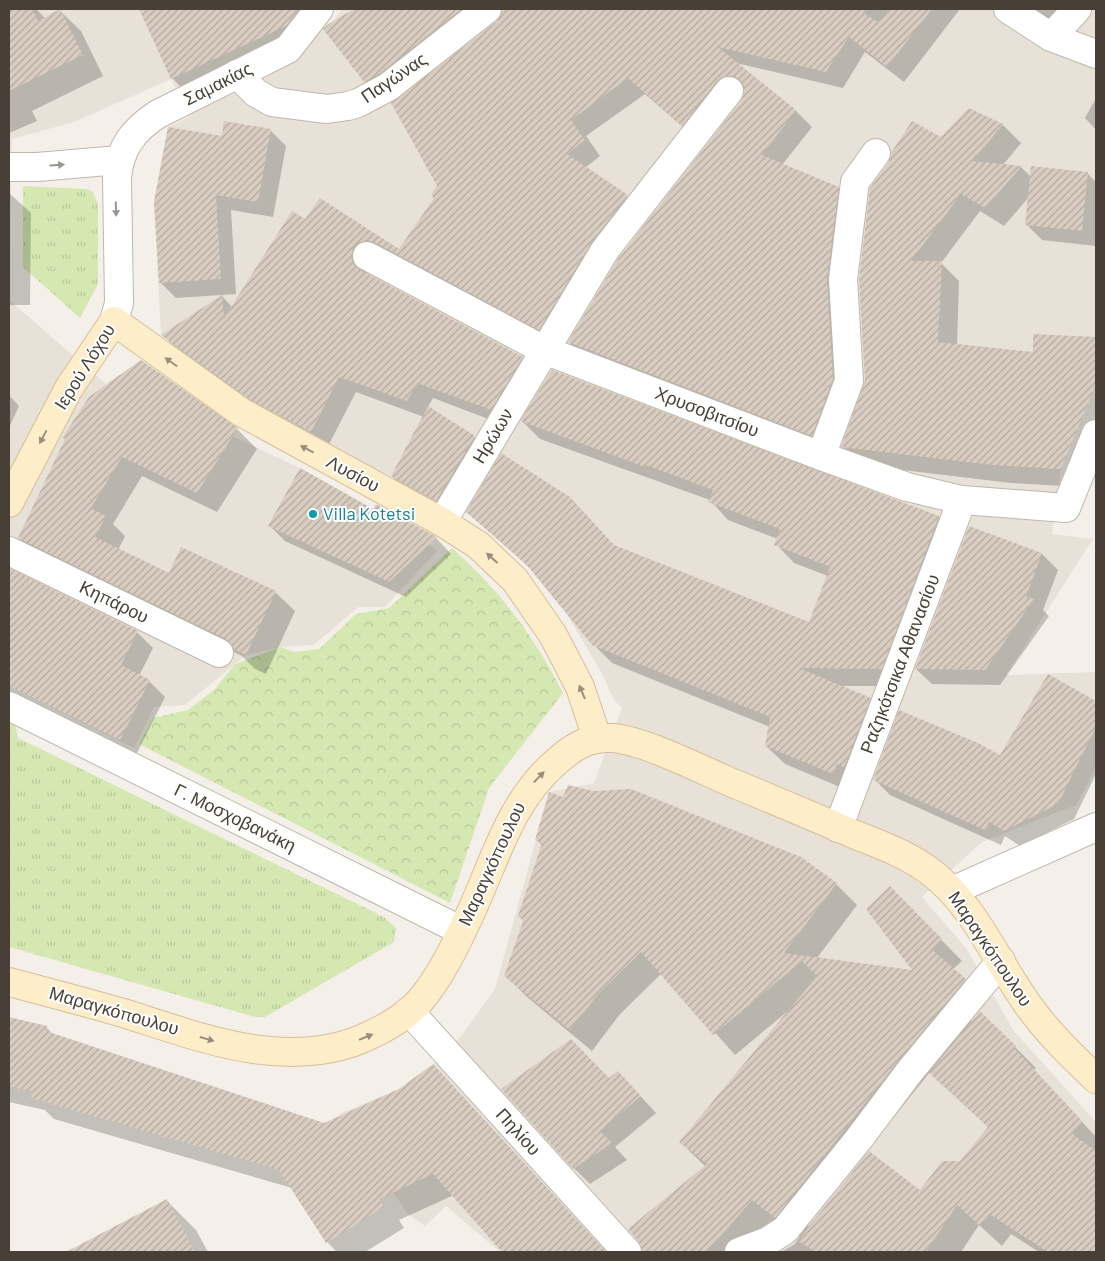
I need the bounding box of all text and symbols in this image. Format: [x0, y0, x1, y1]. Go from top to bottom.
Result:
street label: Παγώνας [356, 47, 431, 107]
street label: Σαμακίας [180, 56, 256, 110]
one-way arrow [50, 161, 66, 169]
one-way arrow [113, 201, 121, 217]
street label: Ιερού Λόχου [49, 319, 119, 413]
one-way arrow [164, 357, 178, 367]
street label: Χρυσοβιτσίου [652, 381, 762, 441]
street label: Ηρώων [467, 404, 517, 467]
one-way arrow [39, 430, 47, 445]
one-way arrow [301, 445, 314, 454]
street label: Λυσίου [323, 450, 384, 496]
place label: Villa Kotetsi [323, 502, 415, 524]
marker: Villa Kotetsi [307, 508, 319, 520]
one-way arrow [487, 552, 499, 564]
street label: Ραζηκότσικα Αθανασίου [855, 571, 943, 756]
street label: Κηπάρου [76, 575, 153, 627]
one-way arrow [578, 685, 586, 699]
one-way arrow [533, 771, 545, 783]
street label: Γ. Μοσχοβανάκη [171, 778, 300, 856]
street label: Μαραγκόπουλου [453, 798, 529, 929]
street label: Μαραγκόπουλου [944, 887, 1037, 1010]
street label: Μαραγκόπουλου [47, 981, 182, 1039]
one-way arrow [359, 1032, 373, 1040]
one-way arrow [200, 1035, 215, 1043]
street label: Πηλίου [492, 1103, 546, 1159]

